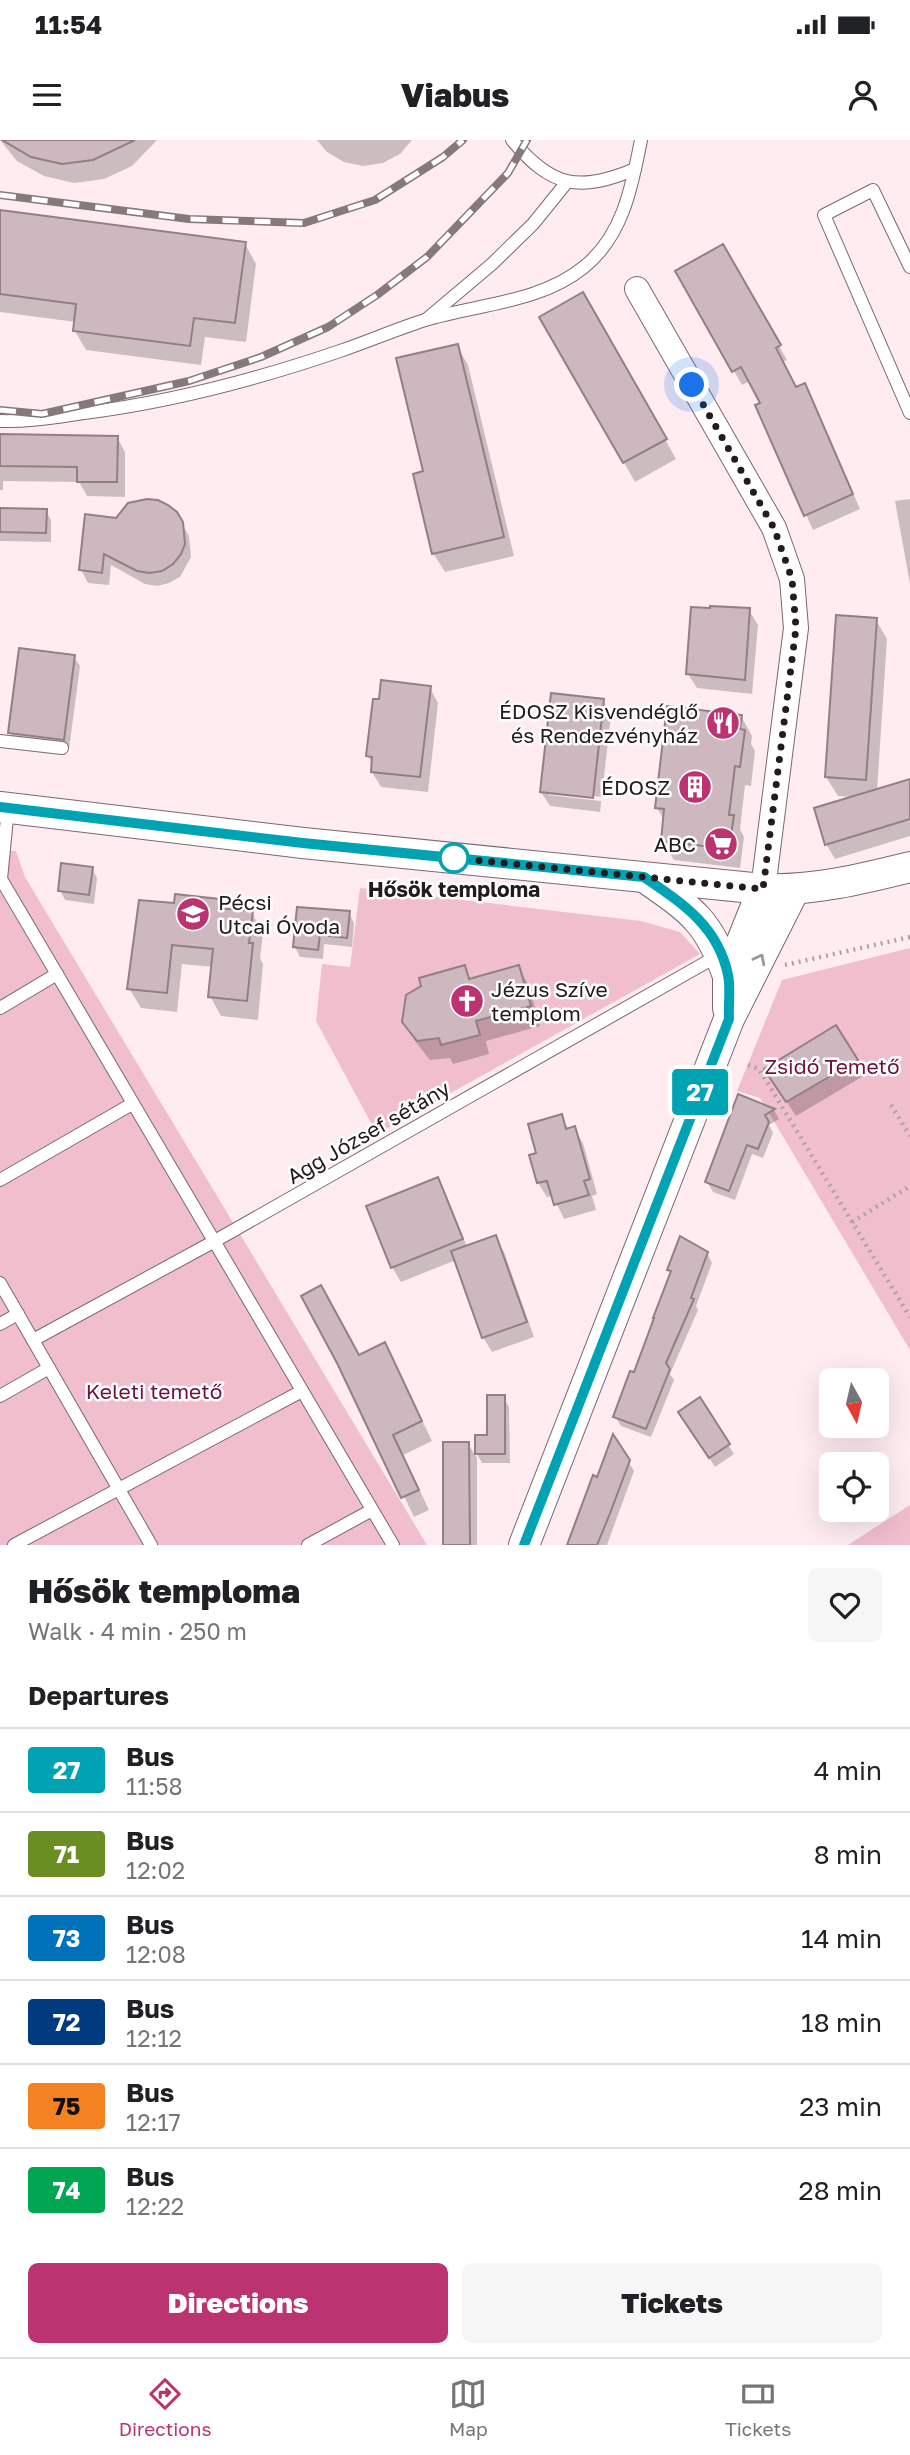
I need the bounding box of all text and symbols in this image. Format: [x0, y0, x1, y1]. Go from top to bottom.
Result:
text: 11:54 [35, 9, 102, 40]
icon: menu [28, 76, 66, 114]
text: Viabus [401, 76, 509, 114]
icon: person [844, 76, 882, 114]
your location [674, 367, 709, 402]
place label: ÉDOSZ Kisvendéglő és Rendezvényház [499, 698, 698, 748]
restaurant icon: ÉDOSZ Kisvendéglő és Rendezvényház [704, 704, 742, 742]
building icon: ÉDOSZ [676, 768, 714, 806]
place label: ÉDOSZ [601, 774, 670, 800]
supermarket icon: ABC [702, 825, 740, 863]
place label: ABC [654, 831, 696, 857]
marker: Hősök temploma [439, 843, 469, 873]
place label: Hősök temploma [368, 876, 540, 902]
place label: Pécsi Utcai Óvoda [218, 889, 340, 939]
school or university icon: Pécsi Utcai Óvoda [174, 895, 212, 933]
one-way arrow [751, 953, 765, 966]
place label: Jézus Szíve templom [491, 976, 608, 1026]
church icon: Jézus Szíve templom [448, 982, 486, 1020]
park label: Zsidó Temető [764, 1053, 900, 1079]
line badge: 27 [668, 1069, 732, 1115]
street label: Agg József sétány [282, 1075, 454, 1189]
text: 27 [686, 1077, 714, 1106]
north arrow [819, 1368, 889, 1438]
map controls [819, 1368, 889, 1522]
park label: Keleti temető [86, 1378, 223, 1404]
button: locate [819, 1452, 889, 1522]
button: heart [808, 1568, 882, 1642]
text: Hősök temploma [28, 1571, 300, 1610]
text: Walk · 4 min · 250 m [28, 1617, 247, 1645]
text: Departures [28, 1680, 169, 1711]
text: Bus [126, 1741, 174, 1772]
text: 27 [53, 1755, 80, 1784]
text: 4 min [814, 1755, 882, 1786]
text: 11:58 [126, 1772, 183, 1800]
text: Bus [126, 1825, 174, 1856]
text: 71 [54, 1839, 79, 1868]
text: 8 min [814, 1839, 882, 1870]
text: 12:02 [126, 1856, 185, 1884]
text: Bus [126, 1909, 174, 1940]
text: 73 [53, 1923, 80, 1952]
text: 14 min [801, 1923, 882, 1954]
text: 12:08 [126, 1940, 186, 1968]
text: Bus [126, 1993, 174, 2024]
text: 72 [53, 2007, 80, 2036]
text: 18 min [801, 2007, 882, 2038]
text: 12:12 [126, 2024, 182, 2052]
text: Bus [126, 2077, 174, 2108]
text: 75 [53, 2091, 80, 2120]
text: 23 min [799, 2091, 882, 2122]
text: 12:17 [126, 2108, 181, 2136]
text: Bus [126, 2161, 174, 2192]
text: 74 [52, 2175, 81, 2204]
text: 28 min [799, 2175, 882, 2206]
text: 12:22 [126, 2192, 184, 2220]
button: Directions [28, 2263, 448, 2343]
button: Tickets [462, 2263, 882, 2343]
tab: Directions [119, 2375, 212, 2440]
tab: Map [449, 2375, 488, 2440]
tab: Tickets [725, 2375, 791, 2440]

